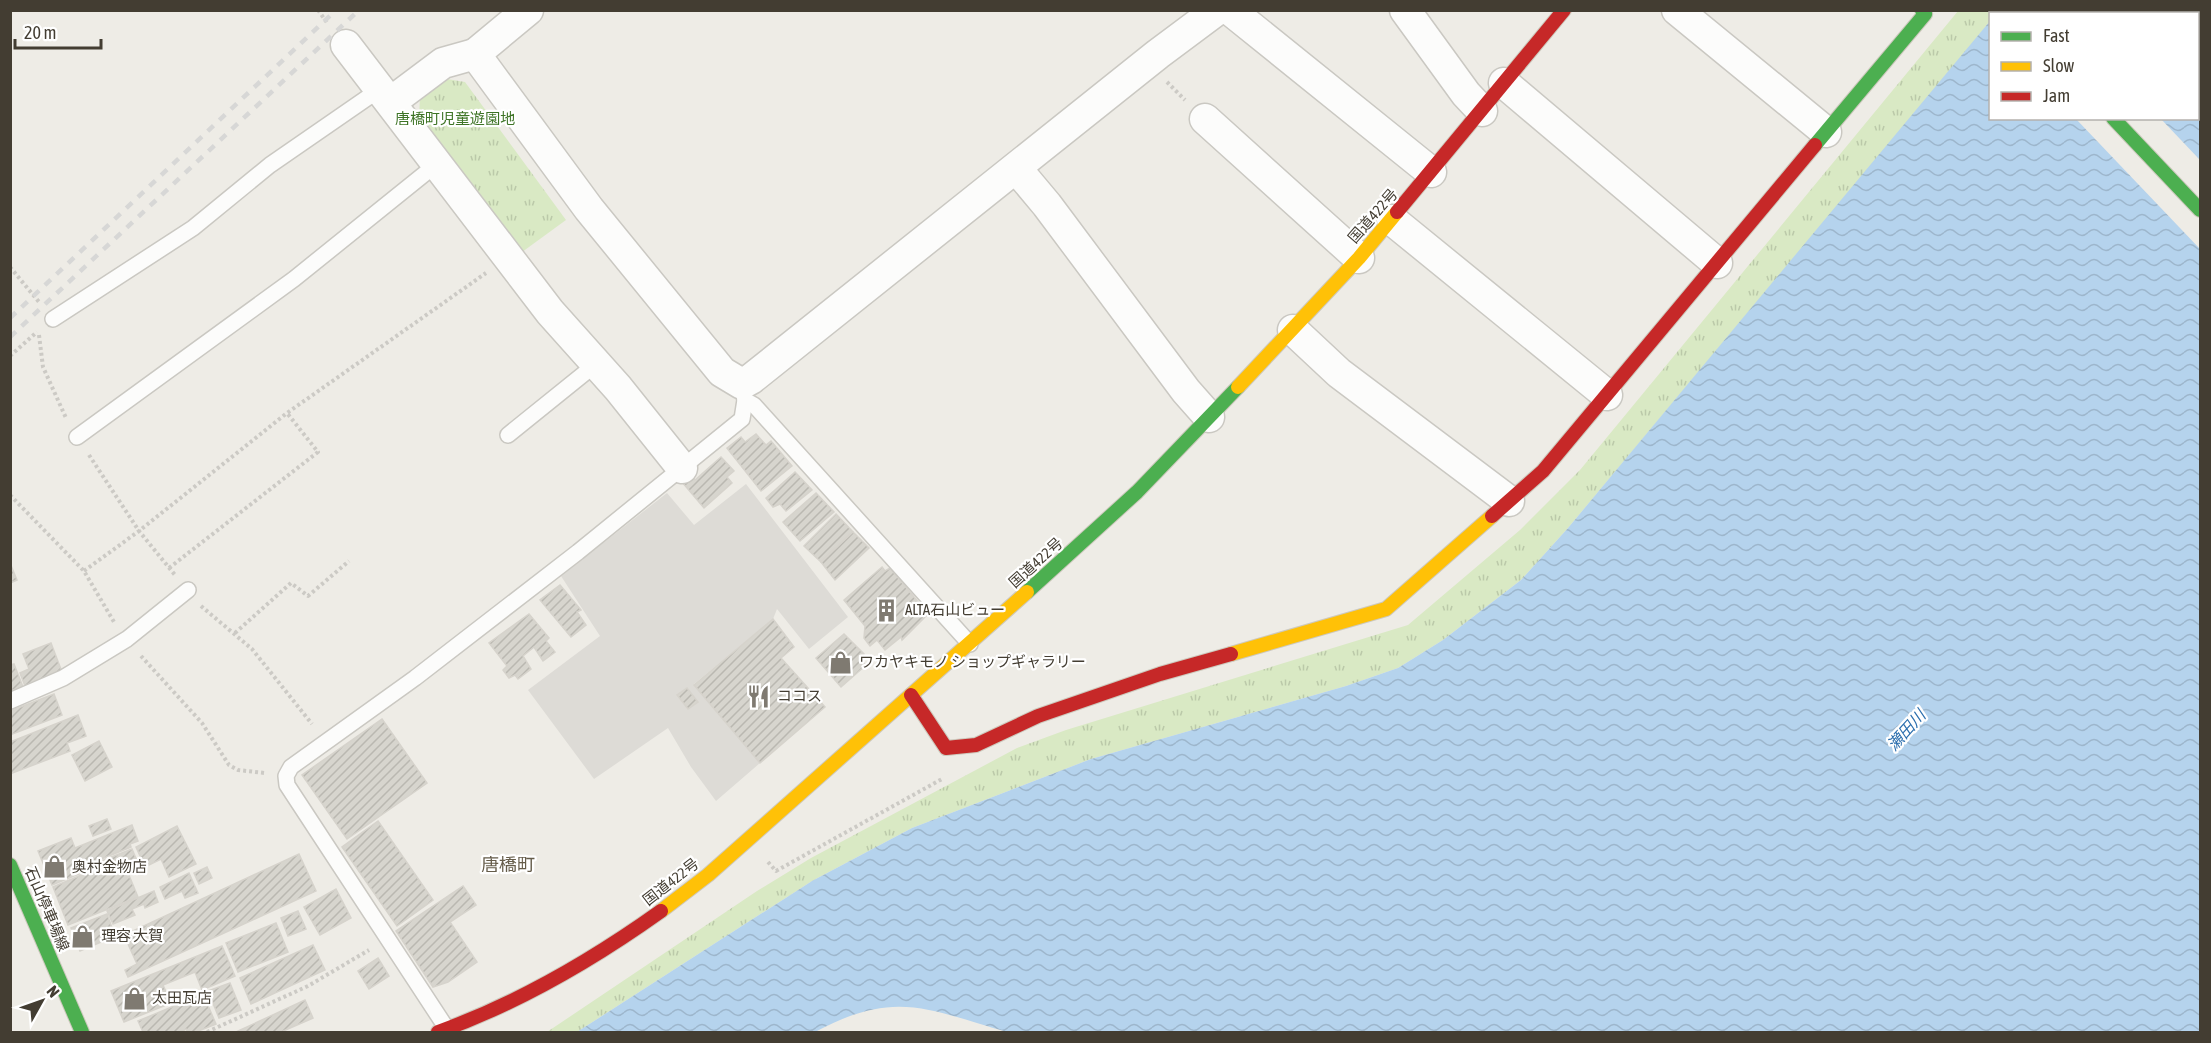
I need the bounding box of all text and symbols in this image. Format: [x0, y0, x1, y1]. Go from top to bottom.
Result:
scale bar [15, 12, 100, 50]
legend [1989, 12, 2199, 120]
text: 20 m [24, 22, 56, 43]
text: Fast [2043, 25, 2070, 46]
text: Slow [2043, 55, 2074, 76]
text: Jam [2043, 85, 2070, 106]
park label: 唐橋町児童遊園地 [395, 110, 515, 127]
street label: 国道422号 [1345, 185, 1401, 246]
street label: 国道422号 [1005, 534, 1066, 591]
building icon: ALTA石山ビュー [874, 597, 900, 623]
place label: ALTA石山ビュー [905, 601, 1005, 618]
shop icon: ワカヤキモノ ショップギャラリー [828, 649, 854, 675]
place label: ワカヤキモノ ショップギャラリー [859, 653, 1086, 670]
restaurant icon: ココス [746, 683, 772, 709]
place label: ココス [777, 687, 822, 704]
water label: 瀬田川 [1883, 705, 1930, 754]
shop icon: 奥村金物店 [41, 854, 67, 880]
district label: 唐橋町 [481, 854, 535, 875]
street label: 国道422号 [639, 855, 702, 909]
place label: 奥村金物店 [72, 858, 147, 875]
street label: 石山停車場線 [22, 864, 73, 954]
shop icon: 理容 大賀 [70, 923, 96, 949]
place label: 理容 大賀 [101, 927, 163, 944]
north arrow [12, 971, 72, 1031]
text: N [44, 982, 63, 1001]
shop icon: 太田瓦店 [121, 985, 147, 1011]
place label: 太田瓦店 [152, 989, 212, 1006]

